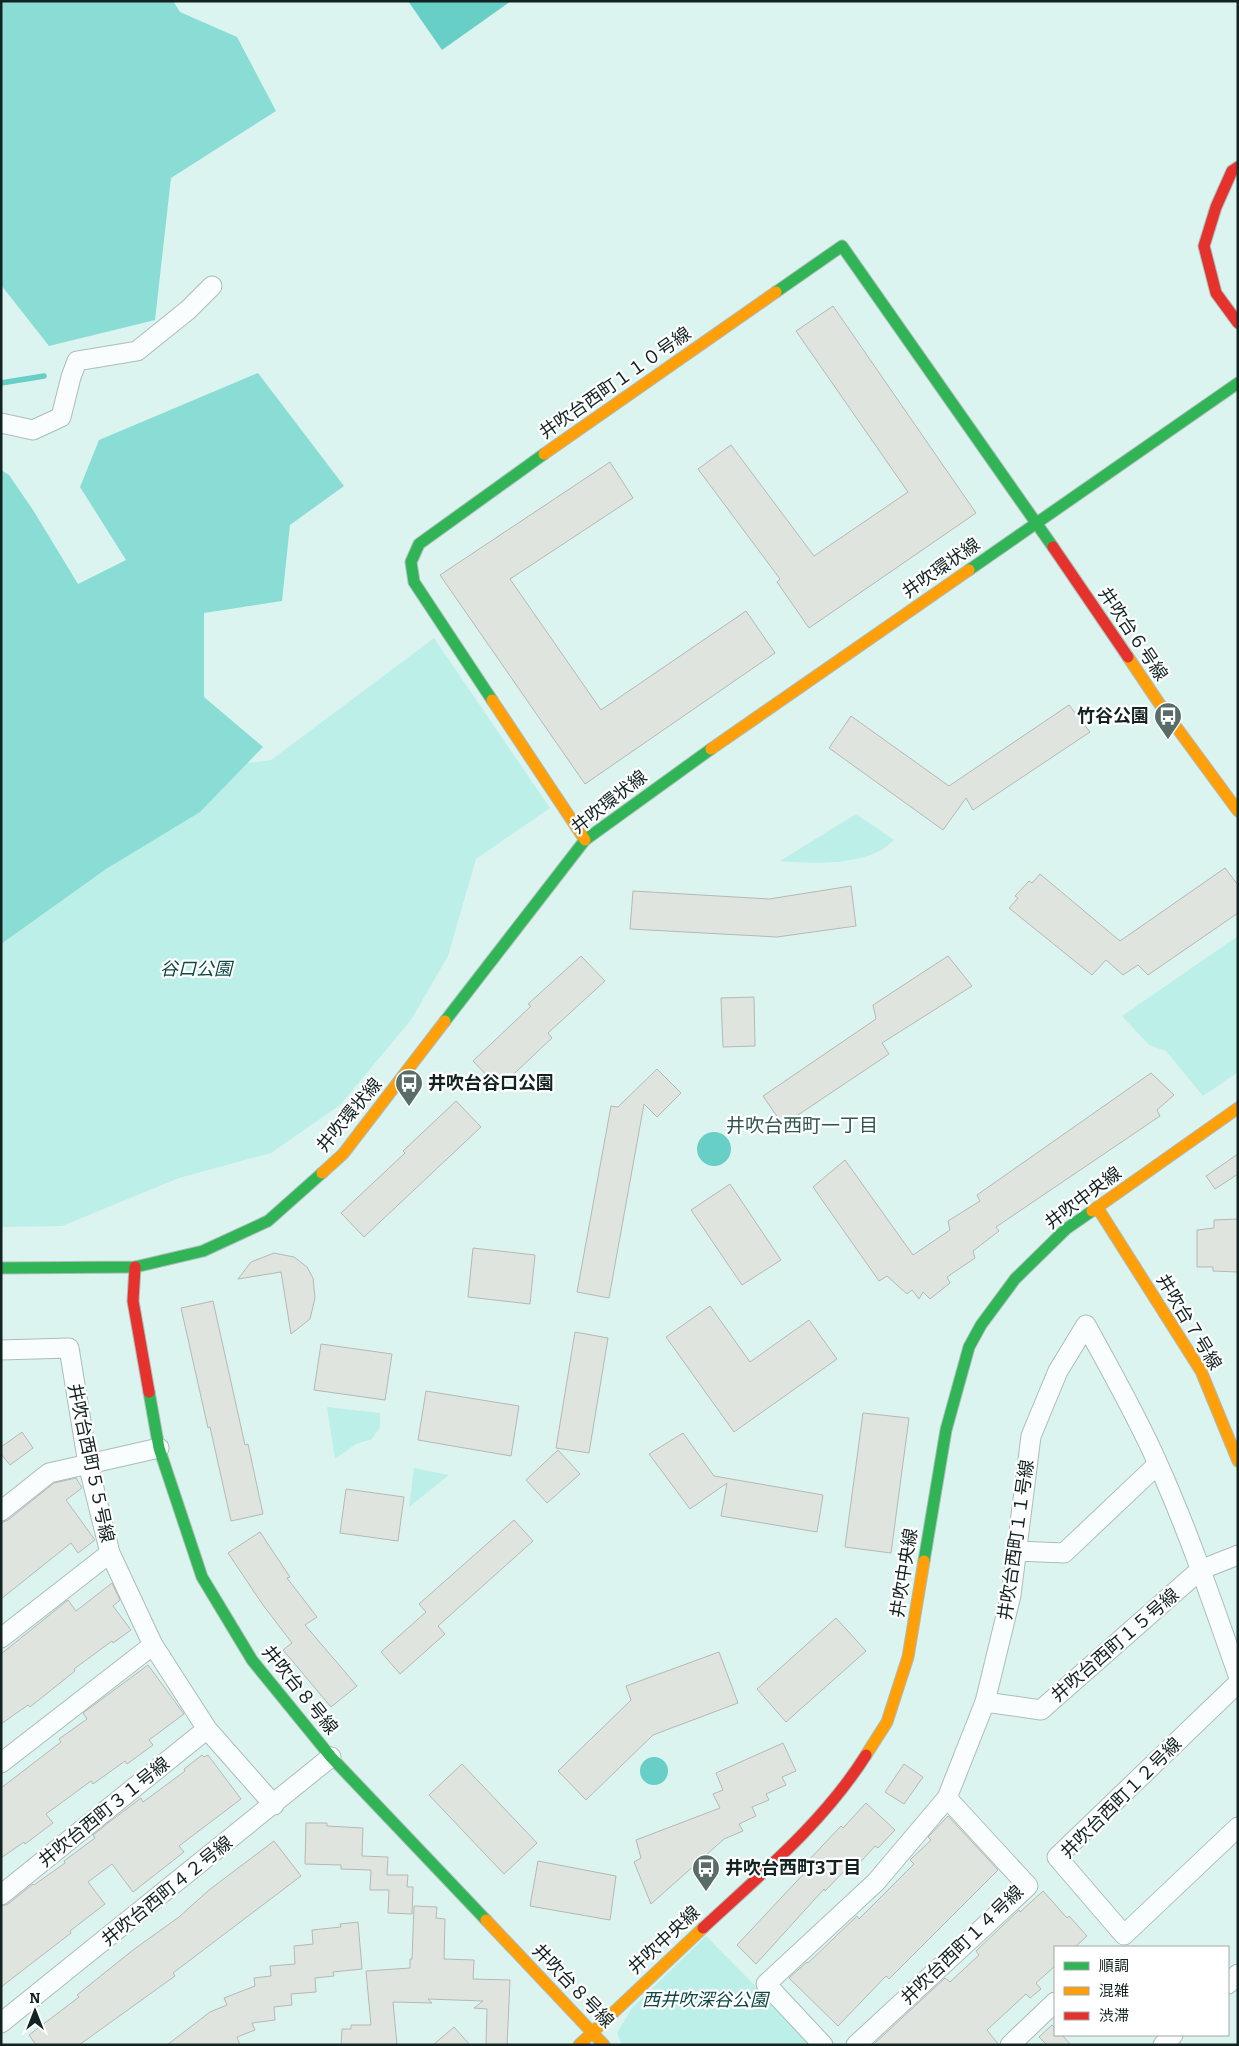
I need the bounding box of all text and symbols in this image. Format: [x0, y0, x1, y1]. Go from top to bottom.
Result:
street label: 井吹台西町１１０号線 [535, 322, 695, 444]
street label: 井吹環状線 [898, 533, 984, 603]
street label: 井吹台６号線 [1094, 583, 1172, 685]
bus stop icon: 竹谷公園 [1153, 701, 1183, 740]
place label: 竹谷公園 [1077, 705, 1149, 727]
street label: 井吹環状線 [567, 766, 651, 838]
park label: 谷口公園 [160, 958, 235, 980]
bus stop icon: 井吹台谷口公園 [394, 1068, 424, 1107]
place label: 井吹台谷口公園 [428, 1072, 554, 1094]
street label: 井吹環状線 [312, 1073, 386, 1157]
district label: 井吹台西町一丁目 [726, 1114, 878, 1137]
street label: 井吹中央線 [1040, 1162, 1126, 1234]
street label: 井吹台７号線 [1152, 1270, 1226, 1374]
street label: 井吹台西町５５号線 [63, 1381, 119, 1545]
street label: 井吹台西町１１号線 [994, 1458, 1038, 1622]
street label: 井吹中央線 [886, 1527, 922, 1619]
street label: 井吹台西町１５号線 [1047, 1584, 1183, 1706]
street label: 井吹台８号線 [257, 1641, 343, 1739]
street label: 井吹台西町１２号線 [1056, 1733, 1186, 1863]
street label: 井吹台西町３１号線 [34, 1752, 174, 1872]
street label: 井吹台西町４２号線 [97, 1831, 237, 1951]
bus stop icon: 井吹台西町3丁目 [691, 1853, 721, 1892]
place label: 井吹台西町3丁目 [725, 1857, 861, 1879]
street label: 井吹台西町１４号線 [896, 1881, 1028, 2009]
street label: 井吹中央線 [624, 1901, 704, 1979]
street label: 井吹台８号線 [528, 1940, 618, 2032]
legend [1054, 1946, 1229, 2036]
text: 順調 [1099, 1957, 1129, 1975]
text: 混雑 [1099, 1982, 1129, 2000]
north arrow [10, 1986, 60, 2036]
park label: 西井吹深谷公園 [642, 1989, 771, 2011]
text: N [30, 1990, 41, 2007]
text: 渋滞 [1099, 2007, 1129, 2025]

